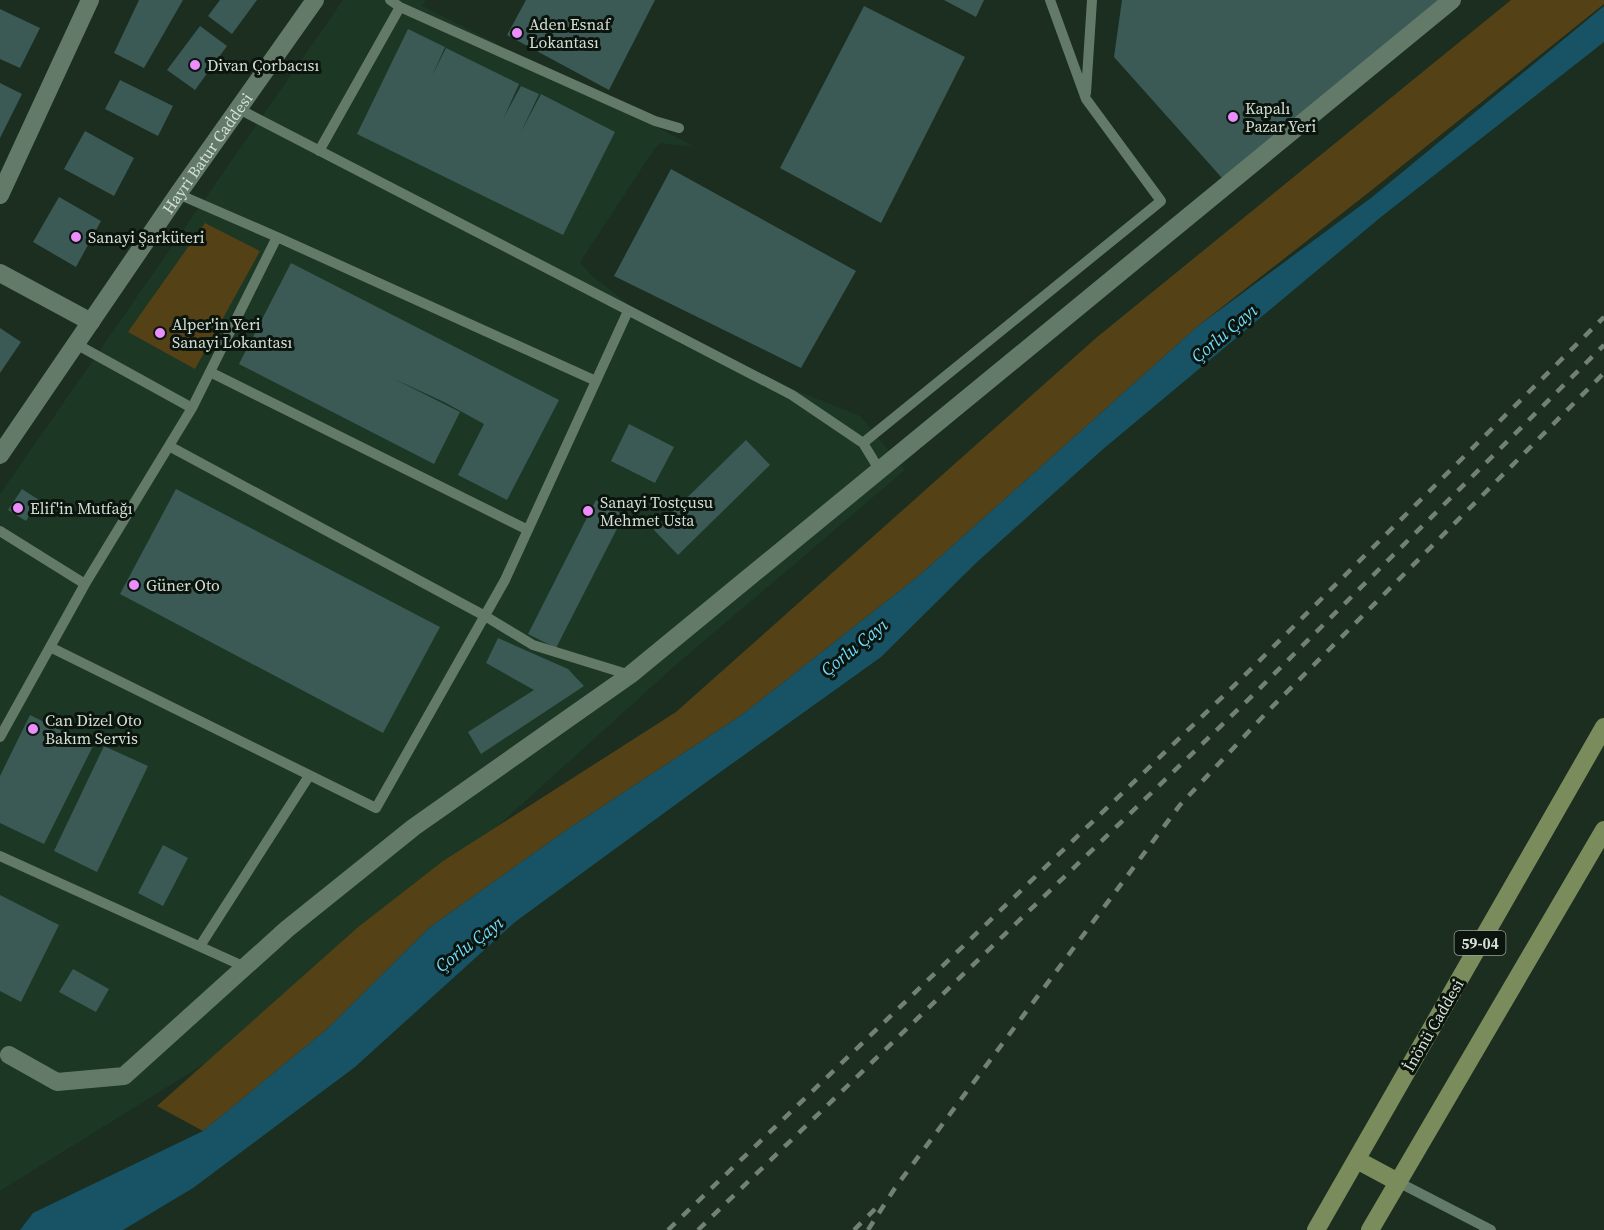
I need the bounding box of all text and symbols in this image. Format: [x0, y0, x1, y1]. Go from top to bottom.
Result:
place label: Aden Esnaf Lokantası [529, 13, 611, 53]
marker: Aden Esnaf Lokantası [510, 26, 524, 40]
place label: Divan Çorbacısı [207, 54, 320, 76]
marker: Divan Çorbacısı [188, 58, 202, 72]
street label: Hayri Batur Caddesi [157, 88, 257, 218]
place label: Kapalı Pazar Yeri [1245, 97, 1317, 137]
marker: Kapalı Pazar Yeri [1226, 110, 1240, 124]
place label: Sanayi Şarküteri [88, 226, 205, 248]
marker: Sanayi Şarküteri [69, 230, 83, 244]
water label: Çorlu Çayı [1186, 298, 1263, 368]
place label: Alper'in Yeri Sanayi Lokantası [172, 313, 293, 353]
marker: Alper'in Yeri Sanayi Lokantası [153, 326, 167, 340]
place label: Sanayi Tostçusu Mehmet Usta [600, 491, 713, 531]
place label: Elif'in Mutfağı [30, 497, 133, 519]
marker: Elif'in Mutfağı [11, 501, 25, 515]
marker: Sanayi Tostçusu Mehmet Usta [581, 504, 595, 518]
place label: Güner Oto [146, 574, 220, 596]
marker: Güner Oto [127, 578, 141, 592]
water label: Çorlu Çayı [815, 612, 893, 682]
place label: Can Dizel Oto Bakım Servis [45, 709, 142, 749]
marker: Can Dizel Oto Bakım Servis [26, 722, 40, 736]
water label: Çorlu Çayı [430, 910, 509, 978]
road number: 59-04 [1454, 931, 1506, 955]
street label: İnönü Caddesi [1398, 975, 1468, 1075]

